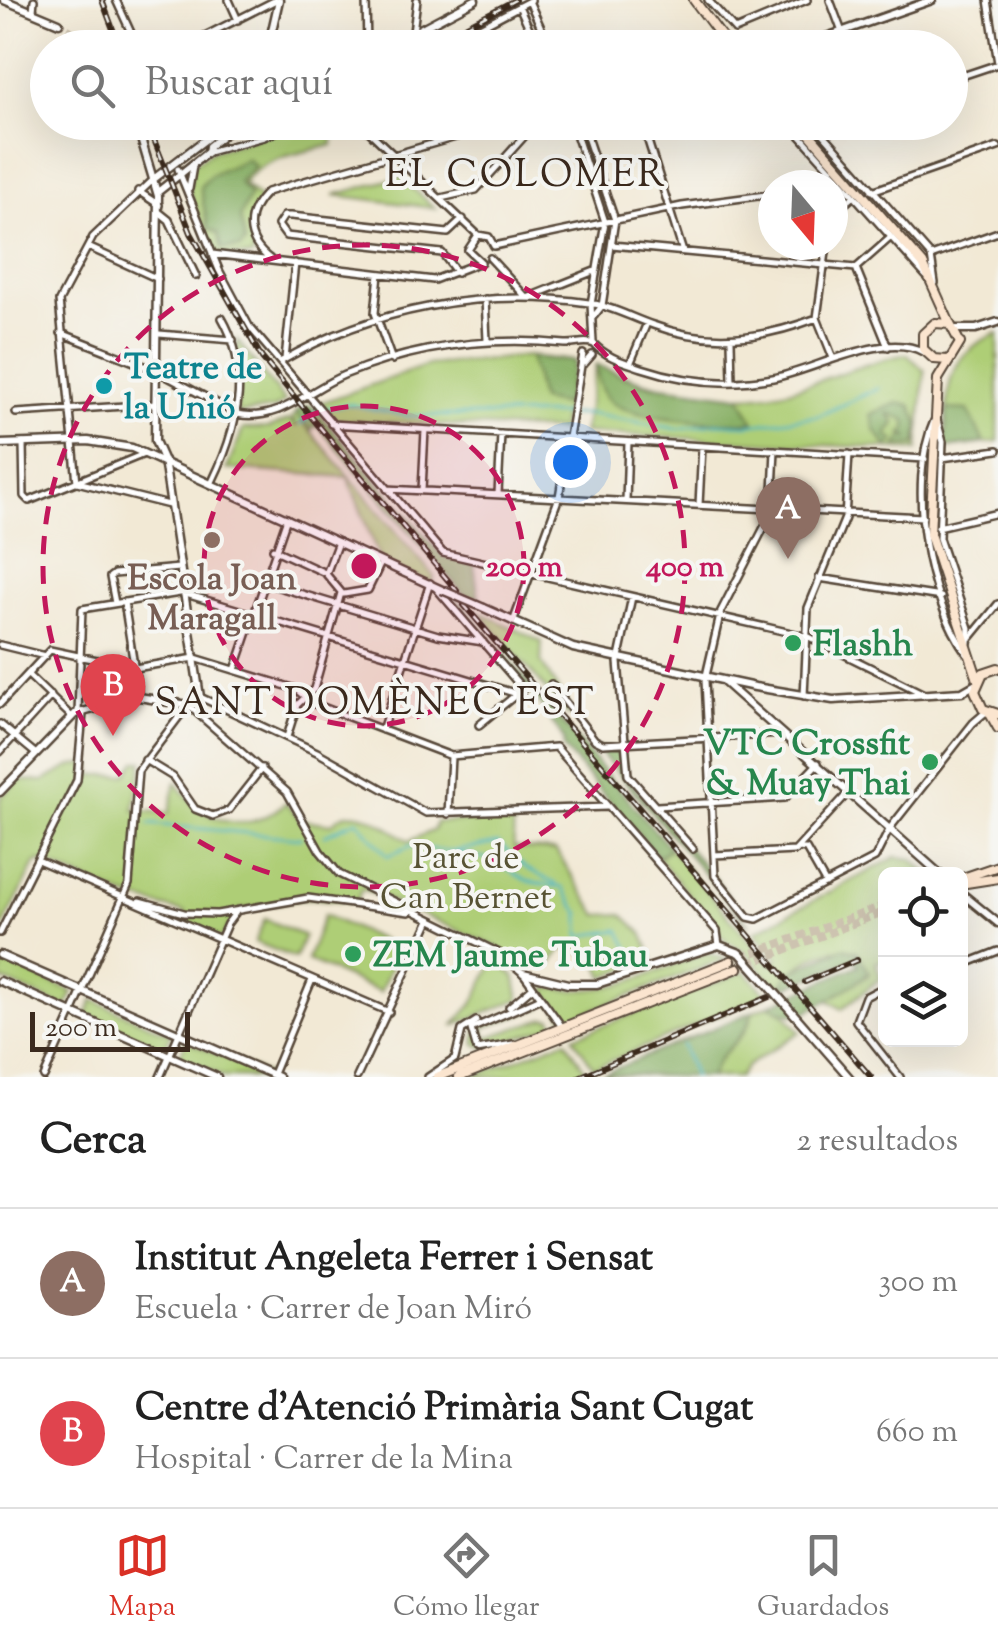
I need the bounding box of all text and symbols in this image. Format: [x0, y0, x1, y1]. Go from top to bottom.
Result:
search box [30, 30, 968, 140]
icon: search [65, 58, 120, 113]
text: Buscar aquí [145, 58, 333, 112]
district label: EL COLOMER [385, 150, 667, 204]
north arrow [758, 170, 848, 260]
place label: Teatre de la Unió [124, 344, 262, 435]
marker: Teatre de la Unió [93, 375, 115, 397]
your location [545, 437, 596, 488]
pin: A [756, 476, 820, 559]
marker: Escola Joan Maragall [201, 529, 223, 551]
text: 200 m [486, 547, 563, 590]
text: 400 m [645, 547, 724, 590]
centre of rings [346, 548, 382, 584]
place label: Escola Joan Maragall [127, 555, 297, 646]
place label: Flashh [813, 621, 914, 672]
marker: Flashh [782, 632, 804, 654]
pin: B [80, 654, 146, 736]
district label: SANT DOMÈNEC EST [154, 677, 596, 732]
place label: VTC Crossfit & Muay Thai [703, 720, 910, 811]
marker: VTC Crossfit & Muay Thai [919, 751, 941, 773]
park label: Parc de Can Bernet [380, 834, 552, 925]
map controls [878, 867, 968, 1047]
button: locate [878, 867, 968, 957]
place label: ZEM Jaume Tubau [373, 932, 648, 983]
marker: ZEM Jaume Tubau [342, 943, 364, 965]
button: layers [878, 957, 968, 1047]
scale bar [30, 1007, 190, 1052]
text: 200 m [45, 1009, 117, 1049]
text: Cerca [40, 1112, 146, 1172]
text: 2 resultados [797, 1119, 958, 1165]
text: Institut Angeleta Ferrer i Sensat [135, 1233, 653, 1287]
text: A [60, 1260, 85, 1306]
text: 300 m [878, 1260, 958, 1306]
text: Escuela · Carrer de Joan Miró [135, 1287, 532, 1333]
text: Centre d'Atenció Primària Sant Cugat [135, 1383, 753, 1437]
text: B [62, 1410, 83, 1456]
text: 660 m [876, 1410, 958, 1456]
text: Hospital · Carrer de la Mina [135, 1437, 513, 1483]
tab: Mapa [109, 1528, 176, 1628]
tab: Cómo llegar [393, 1528, 539, 1628]
tab: Guardados [757, 1528, 889, 1628]

